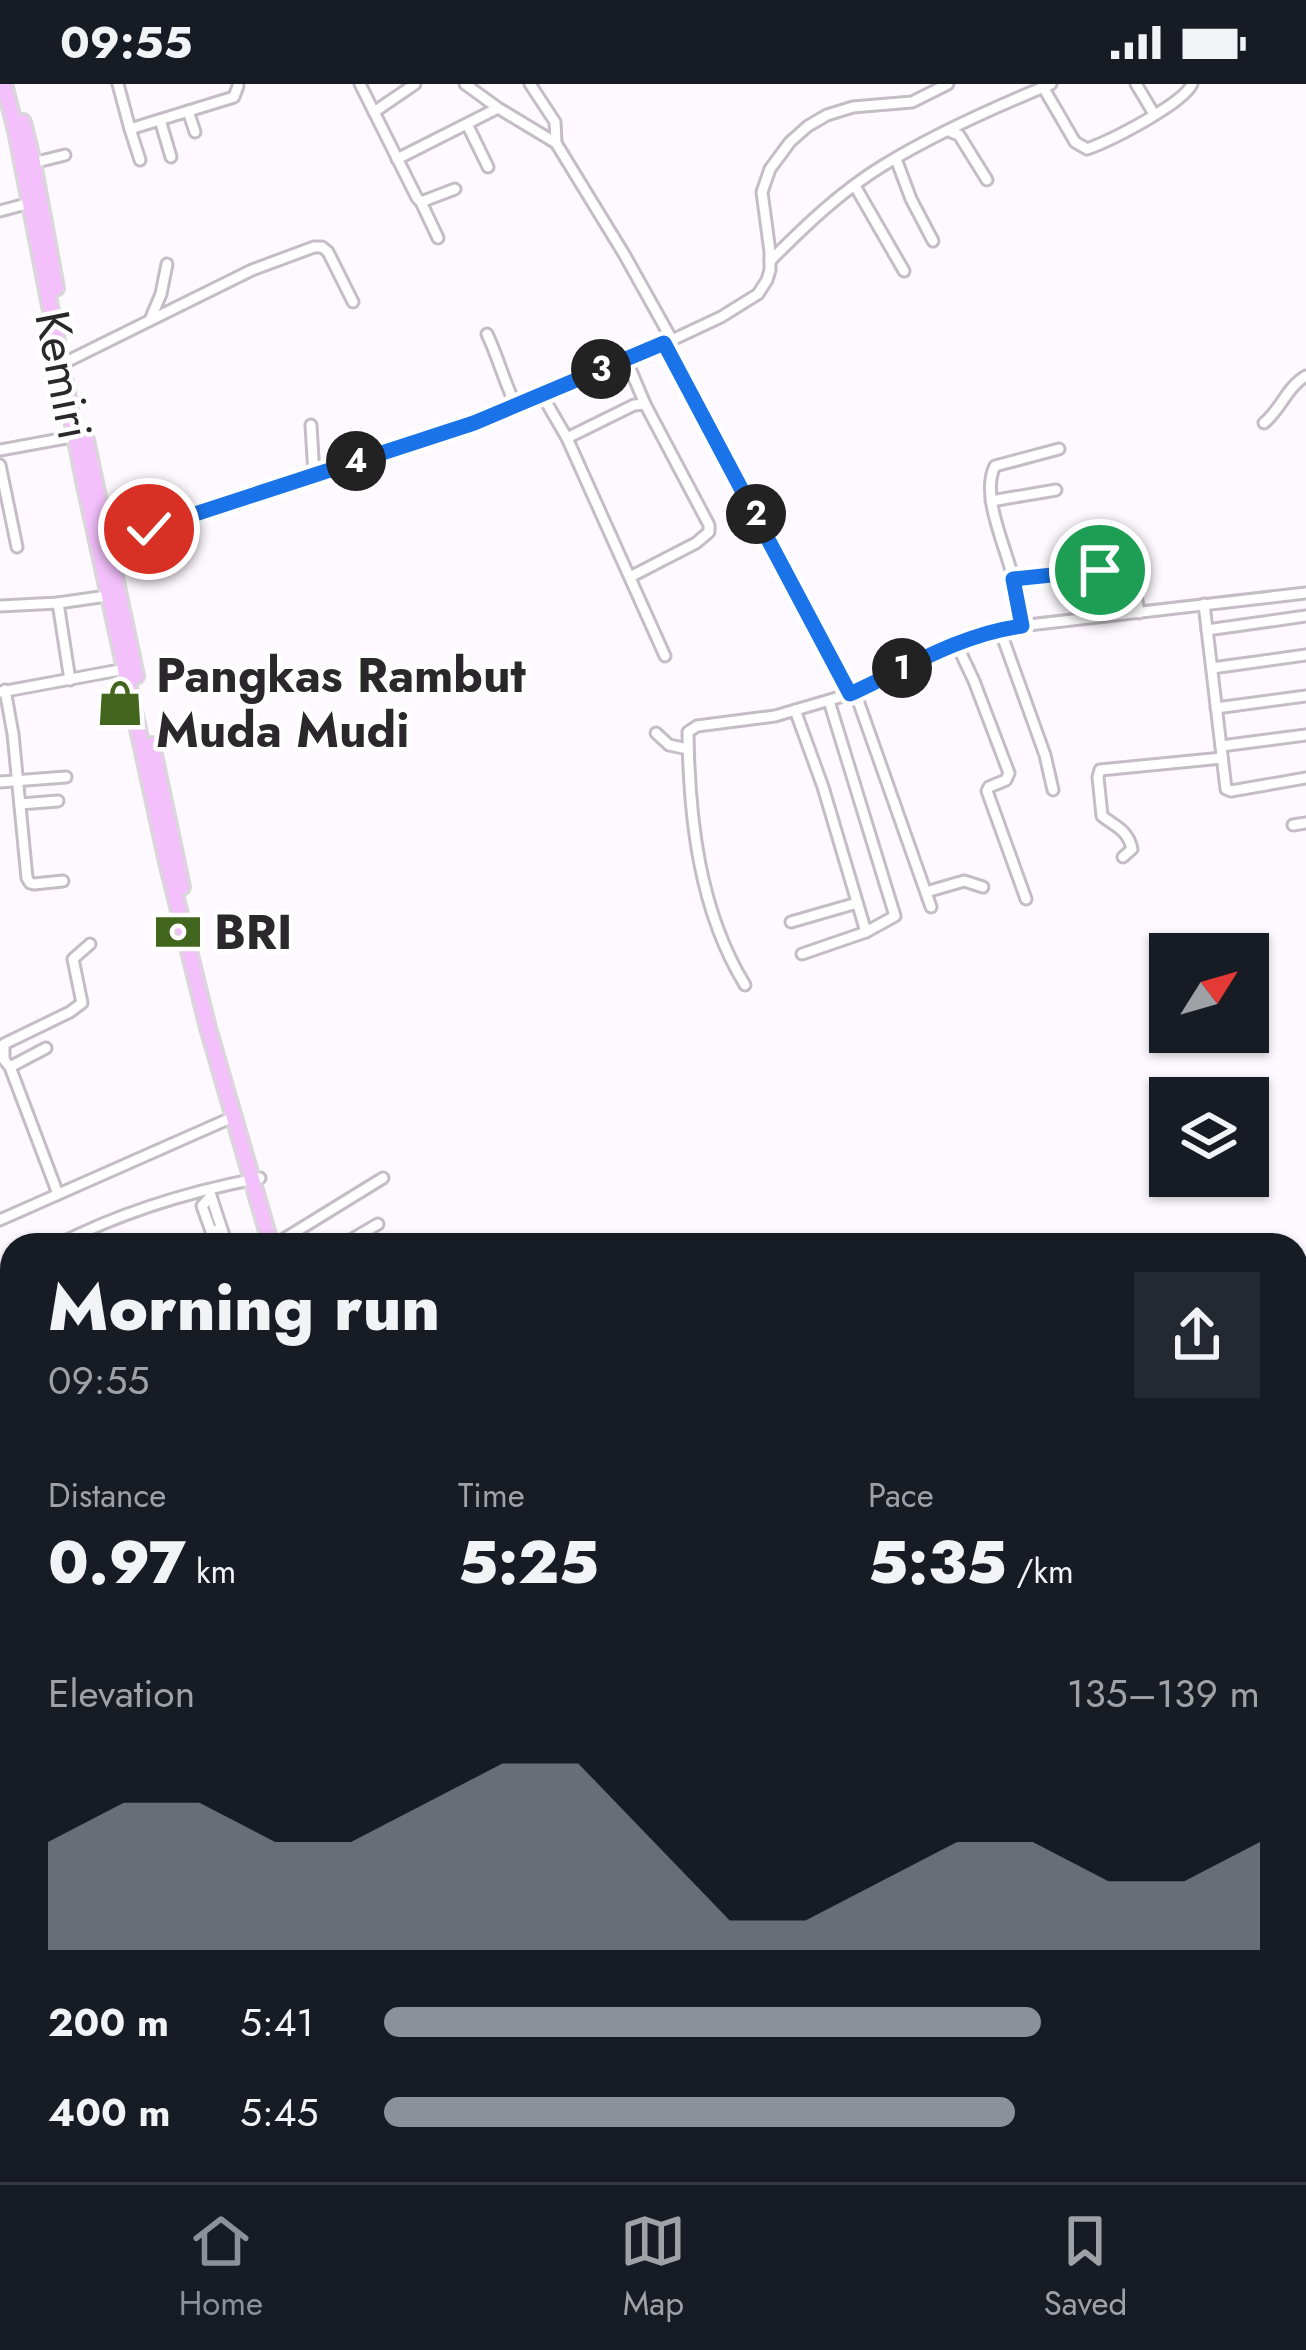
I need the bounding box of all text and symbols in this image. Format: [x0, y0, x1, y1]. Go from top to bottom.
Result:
text: 09:55 [60, 10, 192, 75]
street label: Kemiri [17, 305, 110, 445]
pin: 3 [571, 339, 631, 399]
text: 3 [591, 345, 611, 392]
pin: 4 [326, 431, 386, 491]
text: 4 [344, 437, 368, 484]
pin [98, 478, 200, 580]
pin: 2 [726, 484, 786, 544]
text: 2 [745, 490, 767, 537]
icon: check [116, 496, 182, 562]
pin [1049, 519, 1151, 621]
icon: arrive [1067, 537, 1133, 603]
pin: 1 [872, 638, 932, 698]
place label: Pangkas Rambut Muda Mudi [156, 641, 527, 765]
text: 1 [894, 644, 910, 691]
shop icon: Pangkas Rambut Muda Mudi [95, 678, 145, 728]
place label: BRI [214, 898, 292, 967]
bank icon: BRI [153, 907, 203, 957]
north arrow [1149, 933, 1269, 1053]
map controls [1149, 933, 1269, 1197]
button: layers [1149, 1077, 1269, 1197]
text: Morning run [48, 1259, 440, 1355]
button: share [1134, 1272, 1260, 1398]
text: 09:55 [48, 1352, 150, 1409]
text: Distance [48, 1472, 166, 1519]
text: Time [458, 1472, 525, 1519]
text: Pace [868, 1472, 934, 1519]
text: 0.97 [48, 1519, 186, 1606]
text: 5:25 [458, 1519, 599, 1606]
text: 5:35 [868, 1519, 1007, 1606]
text: km [186, 1548, 236, 1595]
text: /km [1007, 1548, 1074, 1595]
text: Elevation [48, 1665, 195, 1722]
text: 135–139 m [1067, 1665, 1260, 1722]
text: 200 m [48, 1994, 169, 2051]
text: 5:41 [240, 1994, 314, 2051]
text: 400 m [48, 2084, 171, 2141]
text: 5:45 [240, 2084, 318, 2141]
tab: Home [179, 2208, 263, 2327]
tab: Map [620, 2208, 686, 2327]
tab: Saved [1044, 2208, 1127, 2327]

